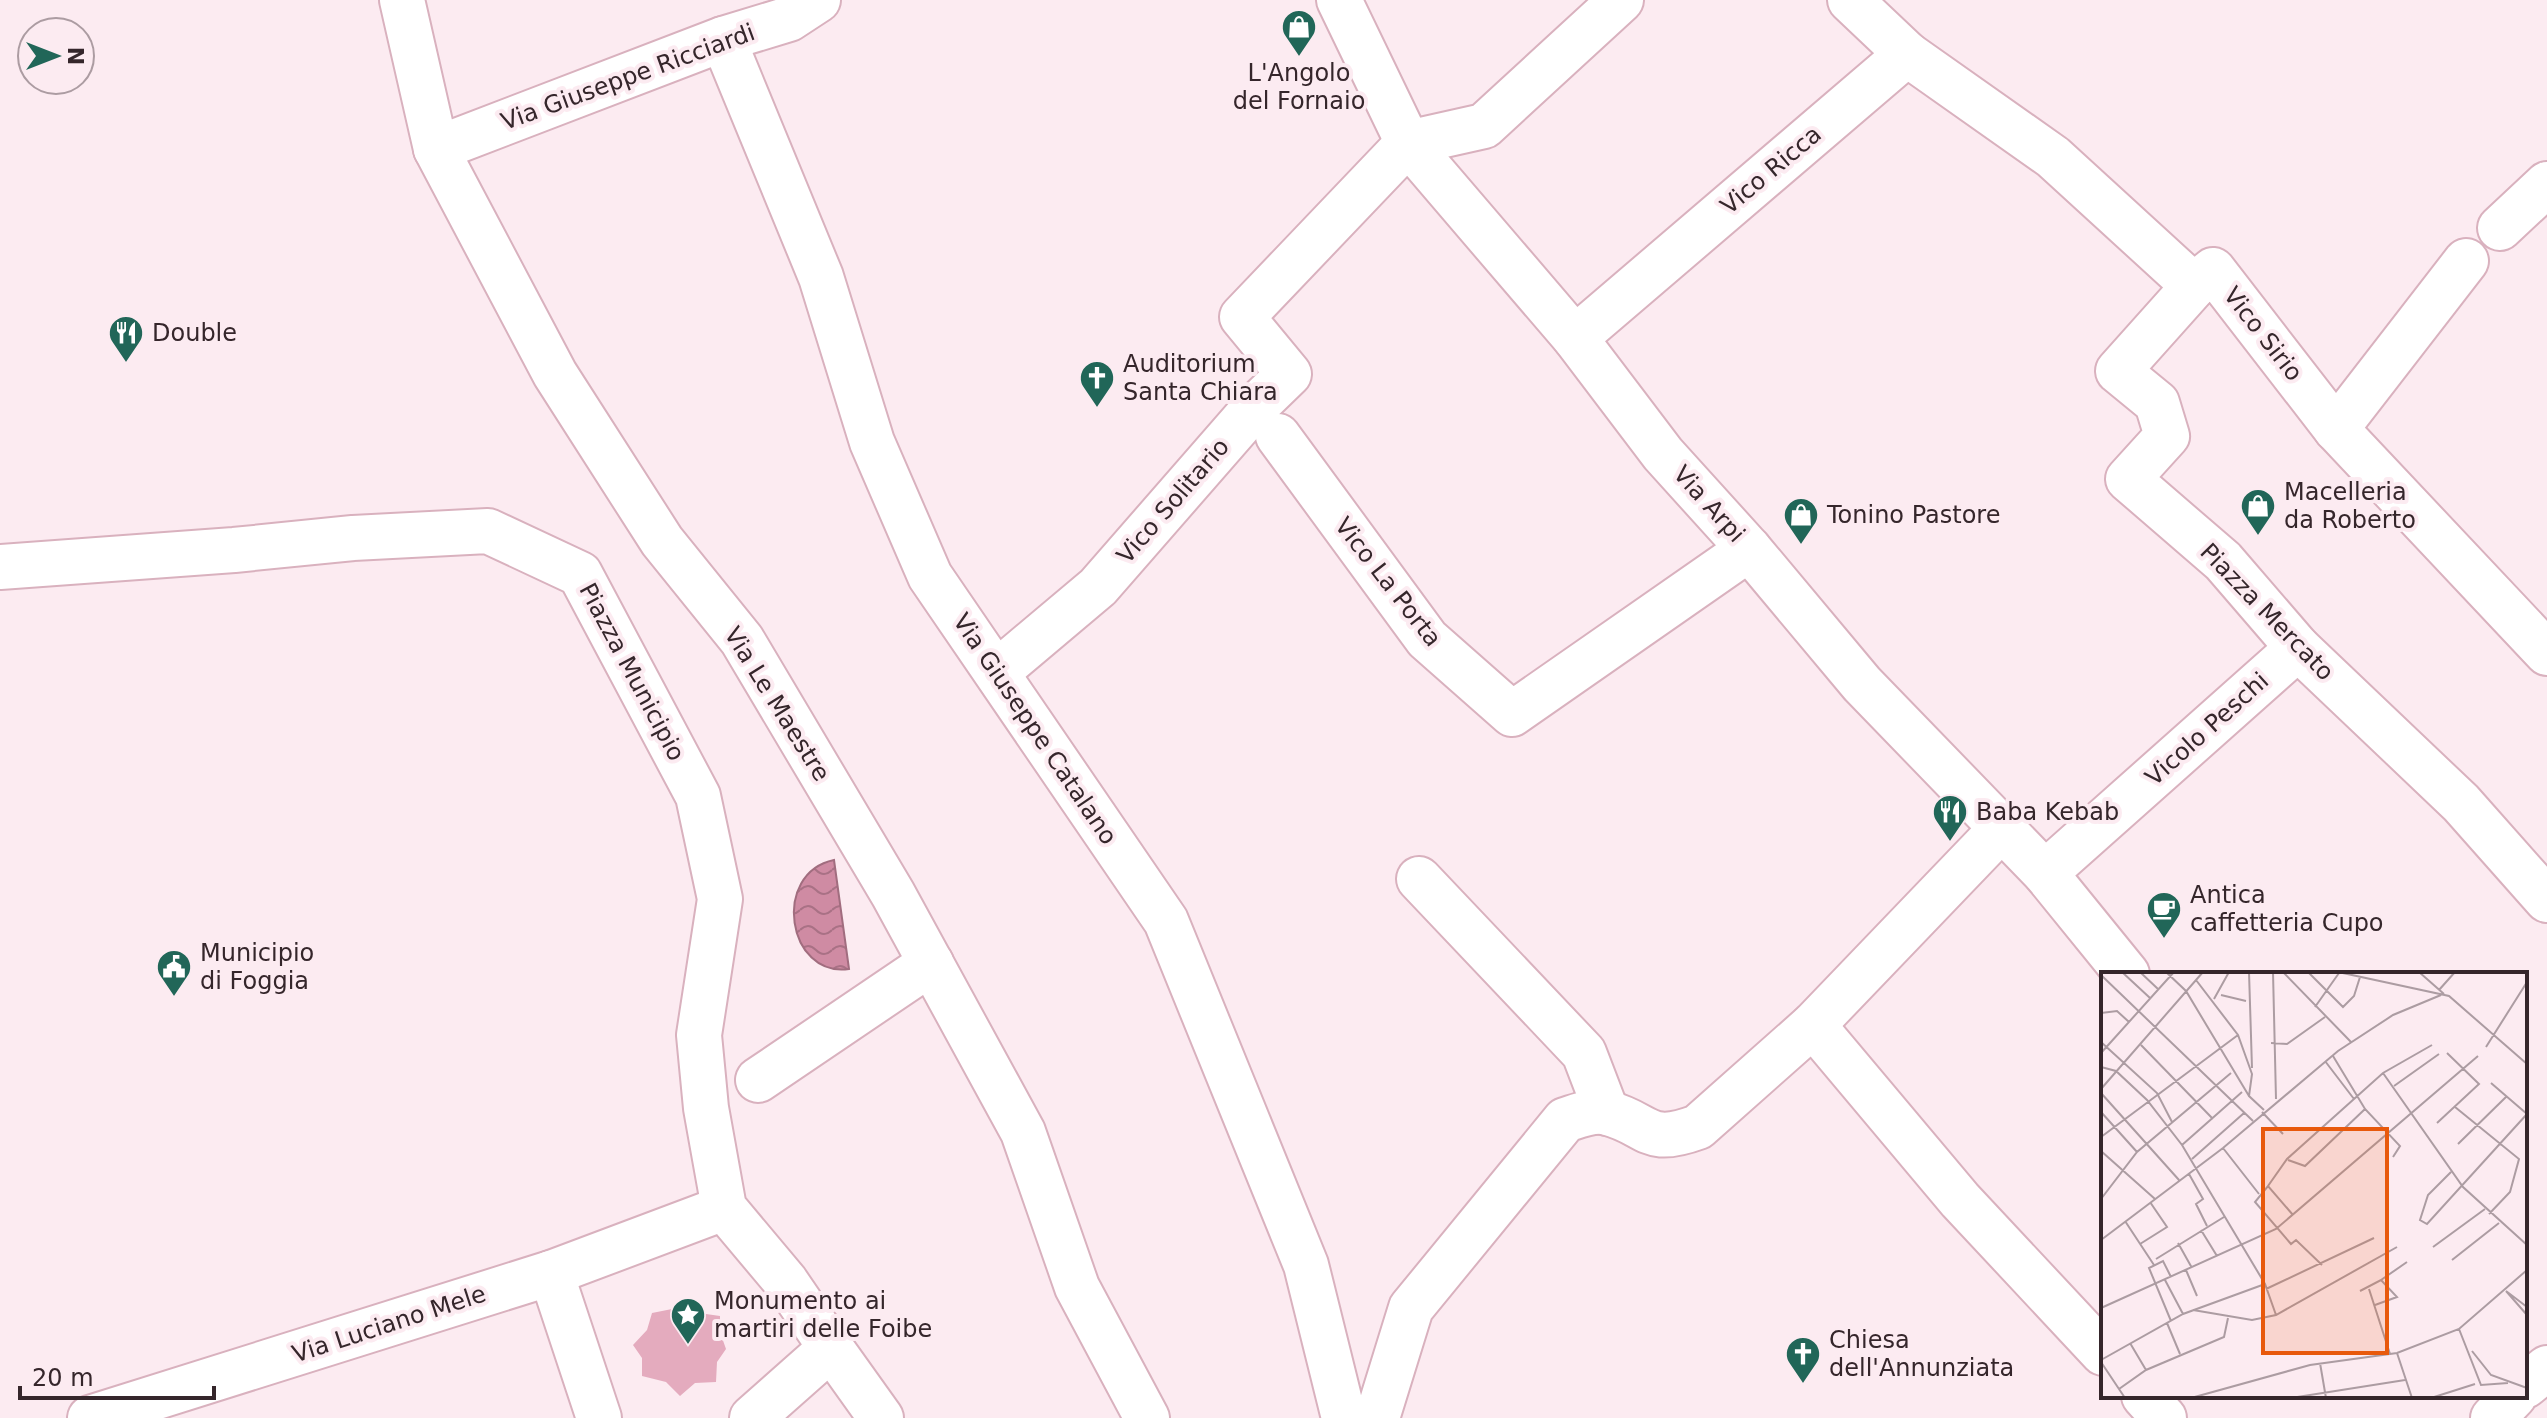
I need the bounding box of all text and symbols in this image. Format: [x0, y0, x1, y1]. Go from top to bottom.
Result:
shop icon: L'Angolo del Fornaio [1280, 8, 1318, 58]
north arrow [16, 16, 96, 96]
street label: Via Giuseppe Ricciardi [497, 18, 759, 136]
text: N [63, 47, 88, 65]
place label: L'Angolo del Fornaio [1233, 59, 1365, 115]
street label: Vico Ricca [1715, 120, 1827, 220]
street label: Vico Sirio [2218, 282, 2308, 386]
restaurant icon: Double [107, 314, 145, 364]
place label: Double [152, 319, 237, 347]
place label: Auditorium Santa Chiara [1123, 350, 1278, 406]
church icon: Auditorium Santa Chiara [1078, 359, 1116, 409]
street label: Vico Solitario [1111, 433, 1235, 569]
street label: Via Arpi [1667, 460, 1751, 548]
place label: Macelleria da Roberto [2284, 478, 2416, 534]
shop icon: Macelleria da Roberto [2239, 487, 2277, 537]
shop icon: Tonino Pastore [1782, 496, 1820, 546]
place label: Tonino Pastore [1826, 501, 2000, 529]
street label: Vico La Porta [1329, 512, 1447, 652]
street label: Piazza Mercato [2195, 538, 2339, 686]
street label: Piazza Municipio [573, 578, 691, 766]
street label: Via Giuseppe Catalano [947, 608, 1123, 850]
street label: Via Le Maestre [718, 622, 836, 786]
street label: Vicolo Peschi [2140, 667, 2274, 791]
restaurant icon: Baba Kebab [1931, 793, 1969, 843]
place label: Baba Kebab [1976, 798, 2119, 826]
place label: Antica caffetteria Cupo [2190, 881, 2384, 937]
cafe icon: Antica caffetteria Cupo [2145, 890, 2183, 940]
place label: Municipio di Foggia [200, 939, 314, 995]
public building icon: Municipio di Foggia [155, 948, 193, 998]
inset map [2101, 972, 2527, 1398]
street label: Via Luciano Mele [289, 1279, 489, 1369]
place label: Monumento ai martiri delle Foibe [714, 1287, 932, 1343]
place icon: Monumento ai martiri delle Foibe [669, 1296, 707, 1346]
place label: Chiesa dell'Annunziata [1829, 1326, 2014, 1382]
church icon: Chiesa dell'Annunziata [1784, 1335, 1822, 1385]
scale bar [20, 1350, 214, 1400]
text: 20 m [32, 1364, 94, 1392]

